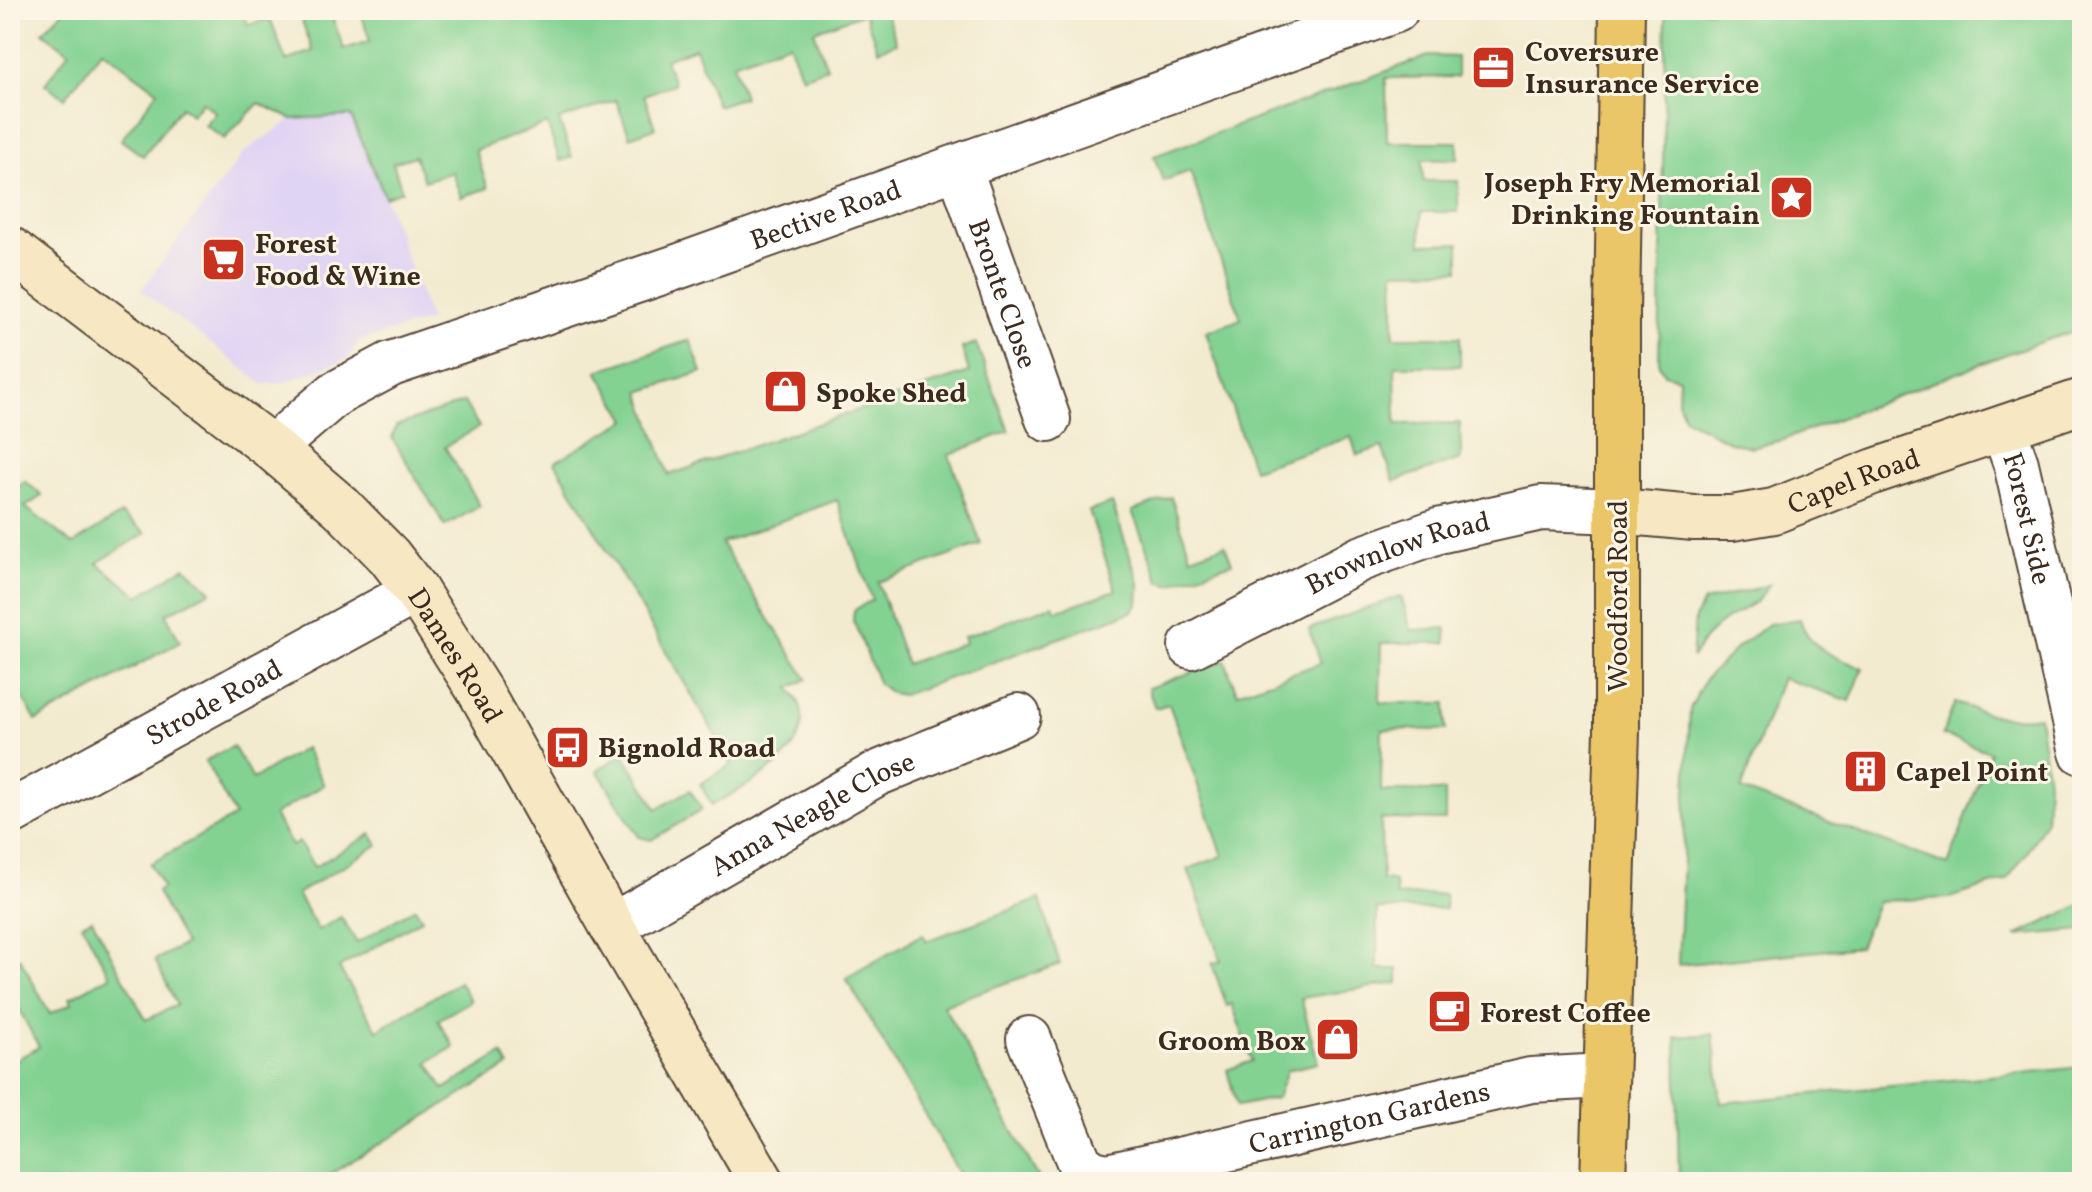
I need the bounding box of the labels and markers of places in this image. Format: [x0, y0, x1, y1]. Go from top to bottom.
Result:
place label: Coversure Insurance Service [1525, 34, 1759, 105]
office icon: Coversure Insurance Service [1470, 43, 1518, 91]
place label: Joseph Fry Memorial Drinking Fountain [1483, 165, 1760, 236]
place icon: Joseph Fry Memorial Drinking Fountain [1767, 174, 1815, 222]
place label: Forest Food & Wine [255, 226, 421, 297]
supermarket icon: Forest Food & Wine [200, 235, 248, 283]
shop icon: Spoke Shed [761, 368, 809, 416]
place label: Spoke Shed [816, 375, 966, 414]
bus stop icon: Bignold Road [543, 723, 591, 771]
place label: Bignold Road [598, 730, 776, 769]
building icon: Capel Point [1841, 747, 1889, 795]
place label: Capel Point [1896, 754, 2048, 793]
cafe icon: Forest Coffee [1425, 988, 1473, 1036]
place label: Forest Coffee [1480, 995, 1651, 1034]
shop icon: Groom Box [1313, 1016, 1361, 1064]
place label: Groom Box [1158, 1023, 1306, 1062]

